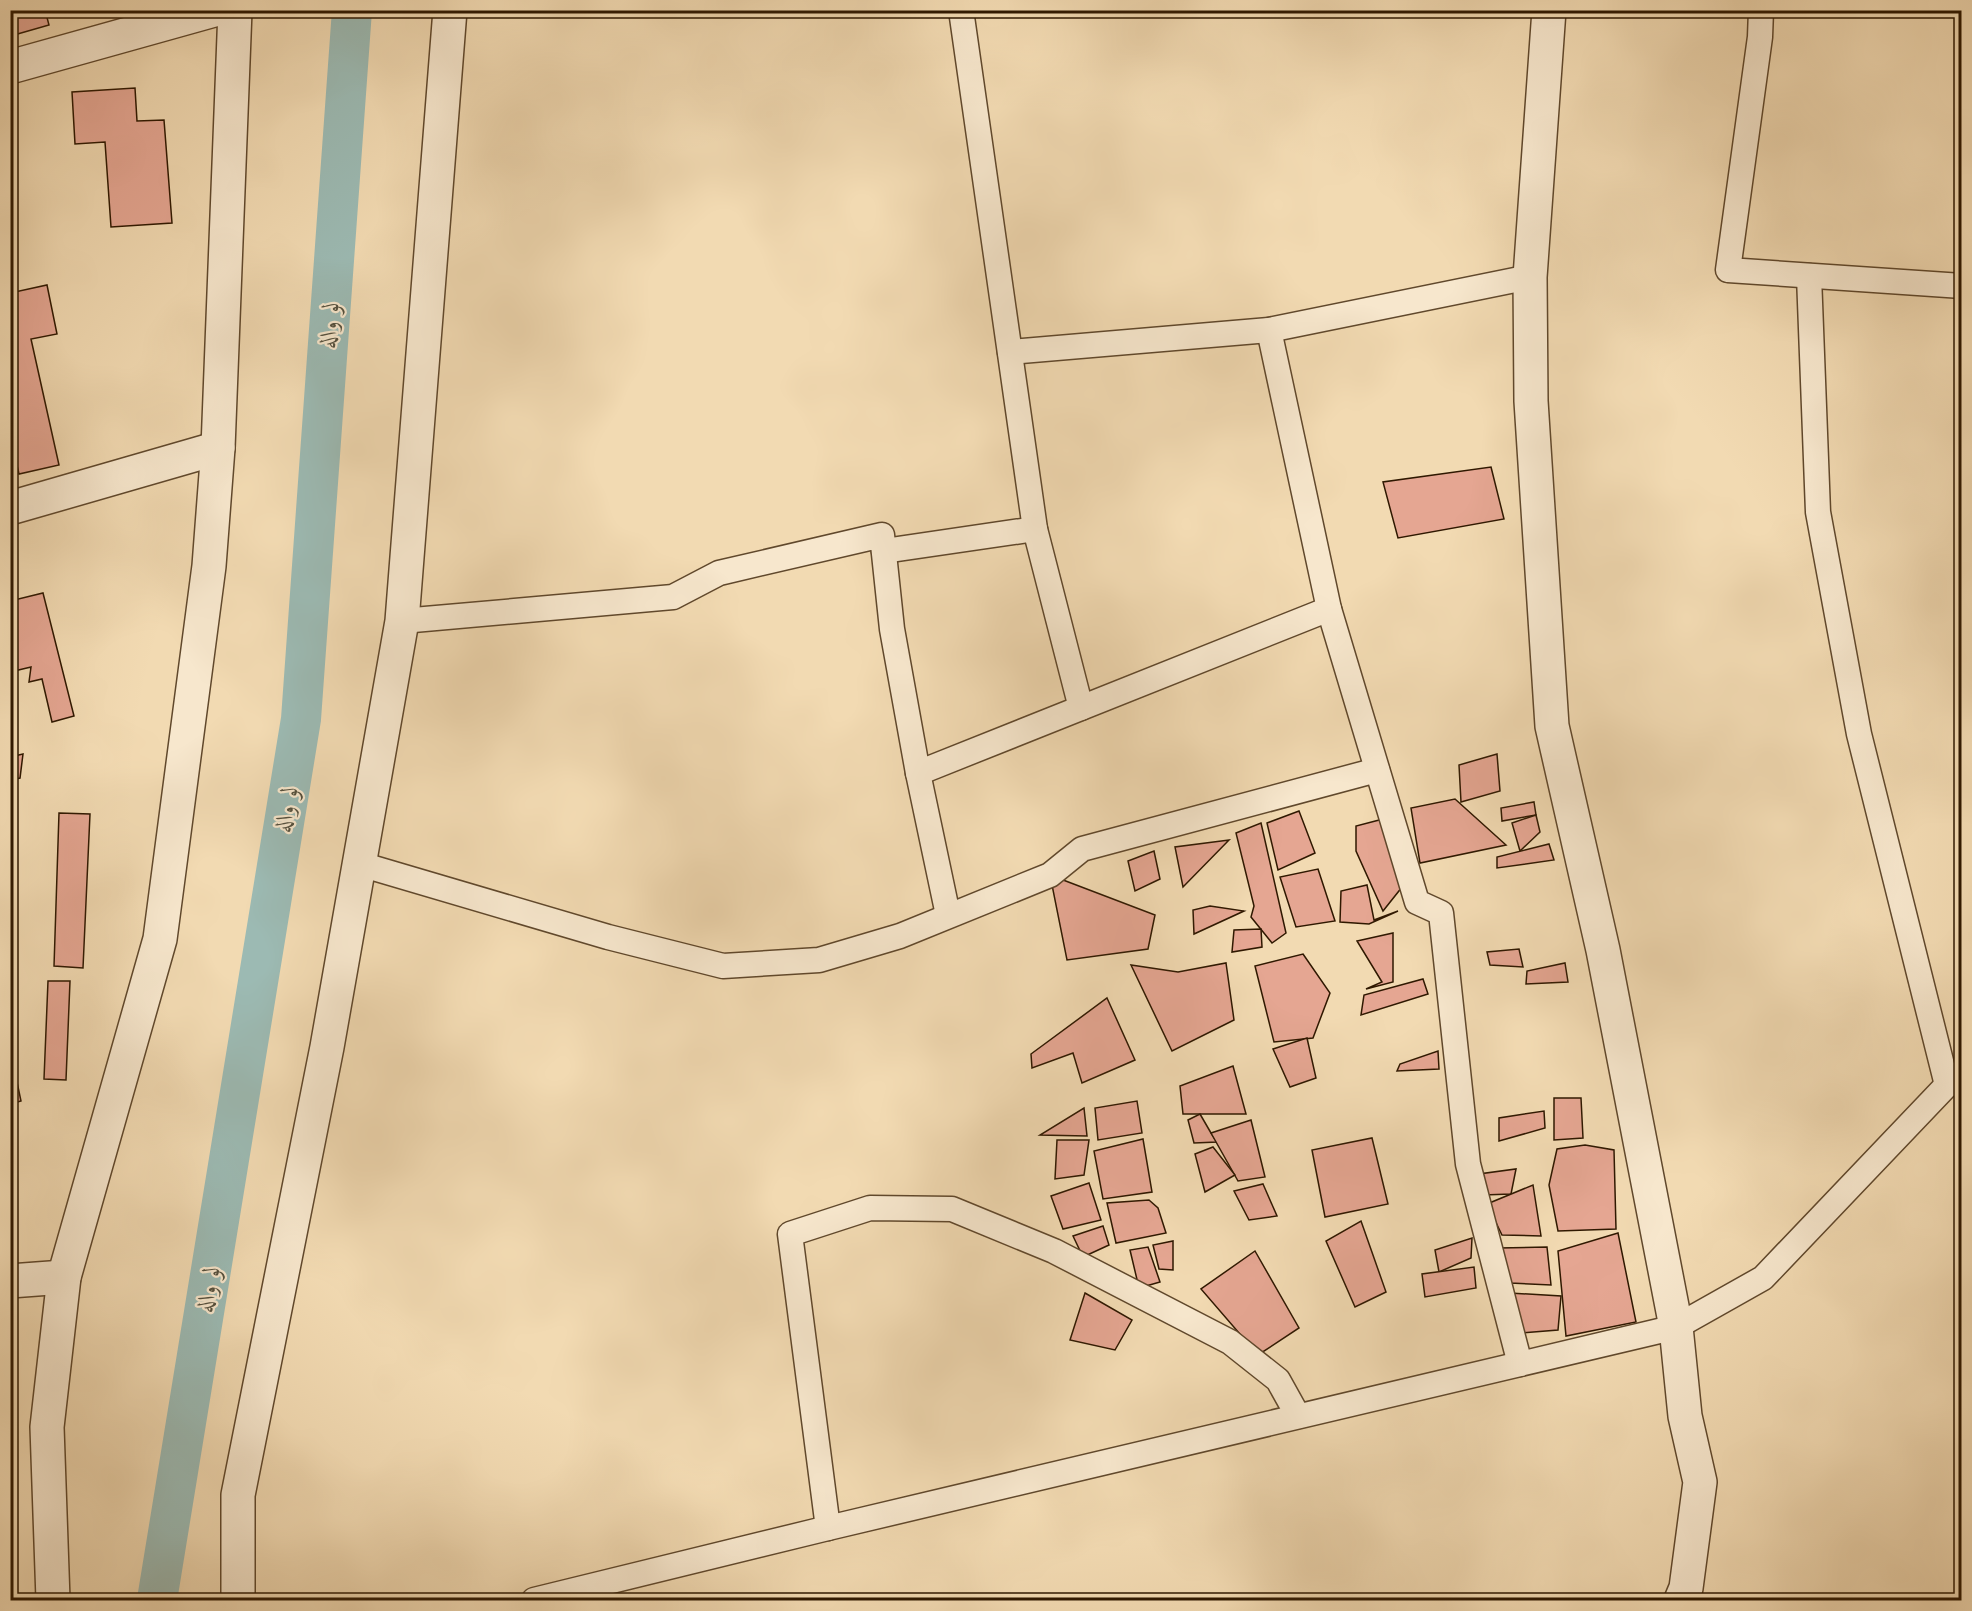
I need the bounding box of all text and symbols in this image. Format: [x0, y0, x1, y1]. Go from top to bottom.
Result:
water label: لو واله [311, 300, 348, 350]
water label: لو واله [267, 783, 306, 835]
water label: لو واله [189, 1263, 228, 1315]

